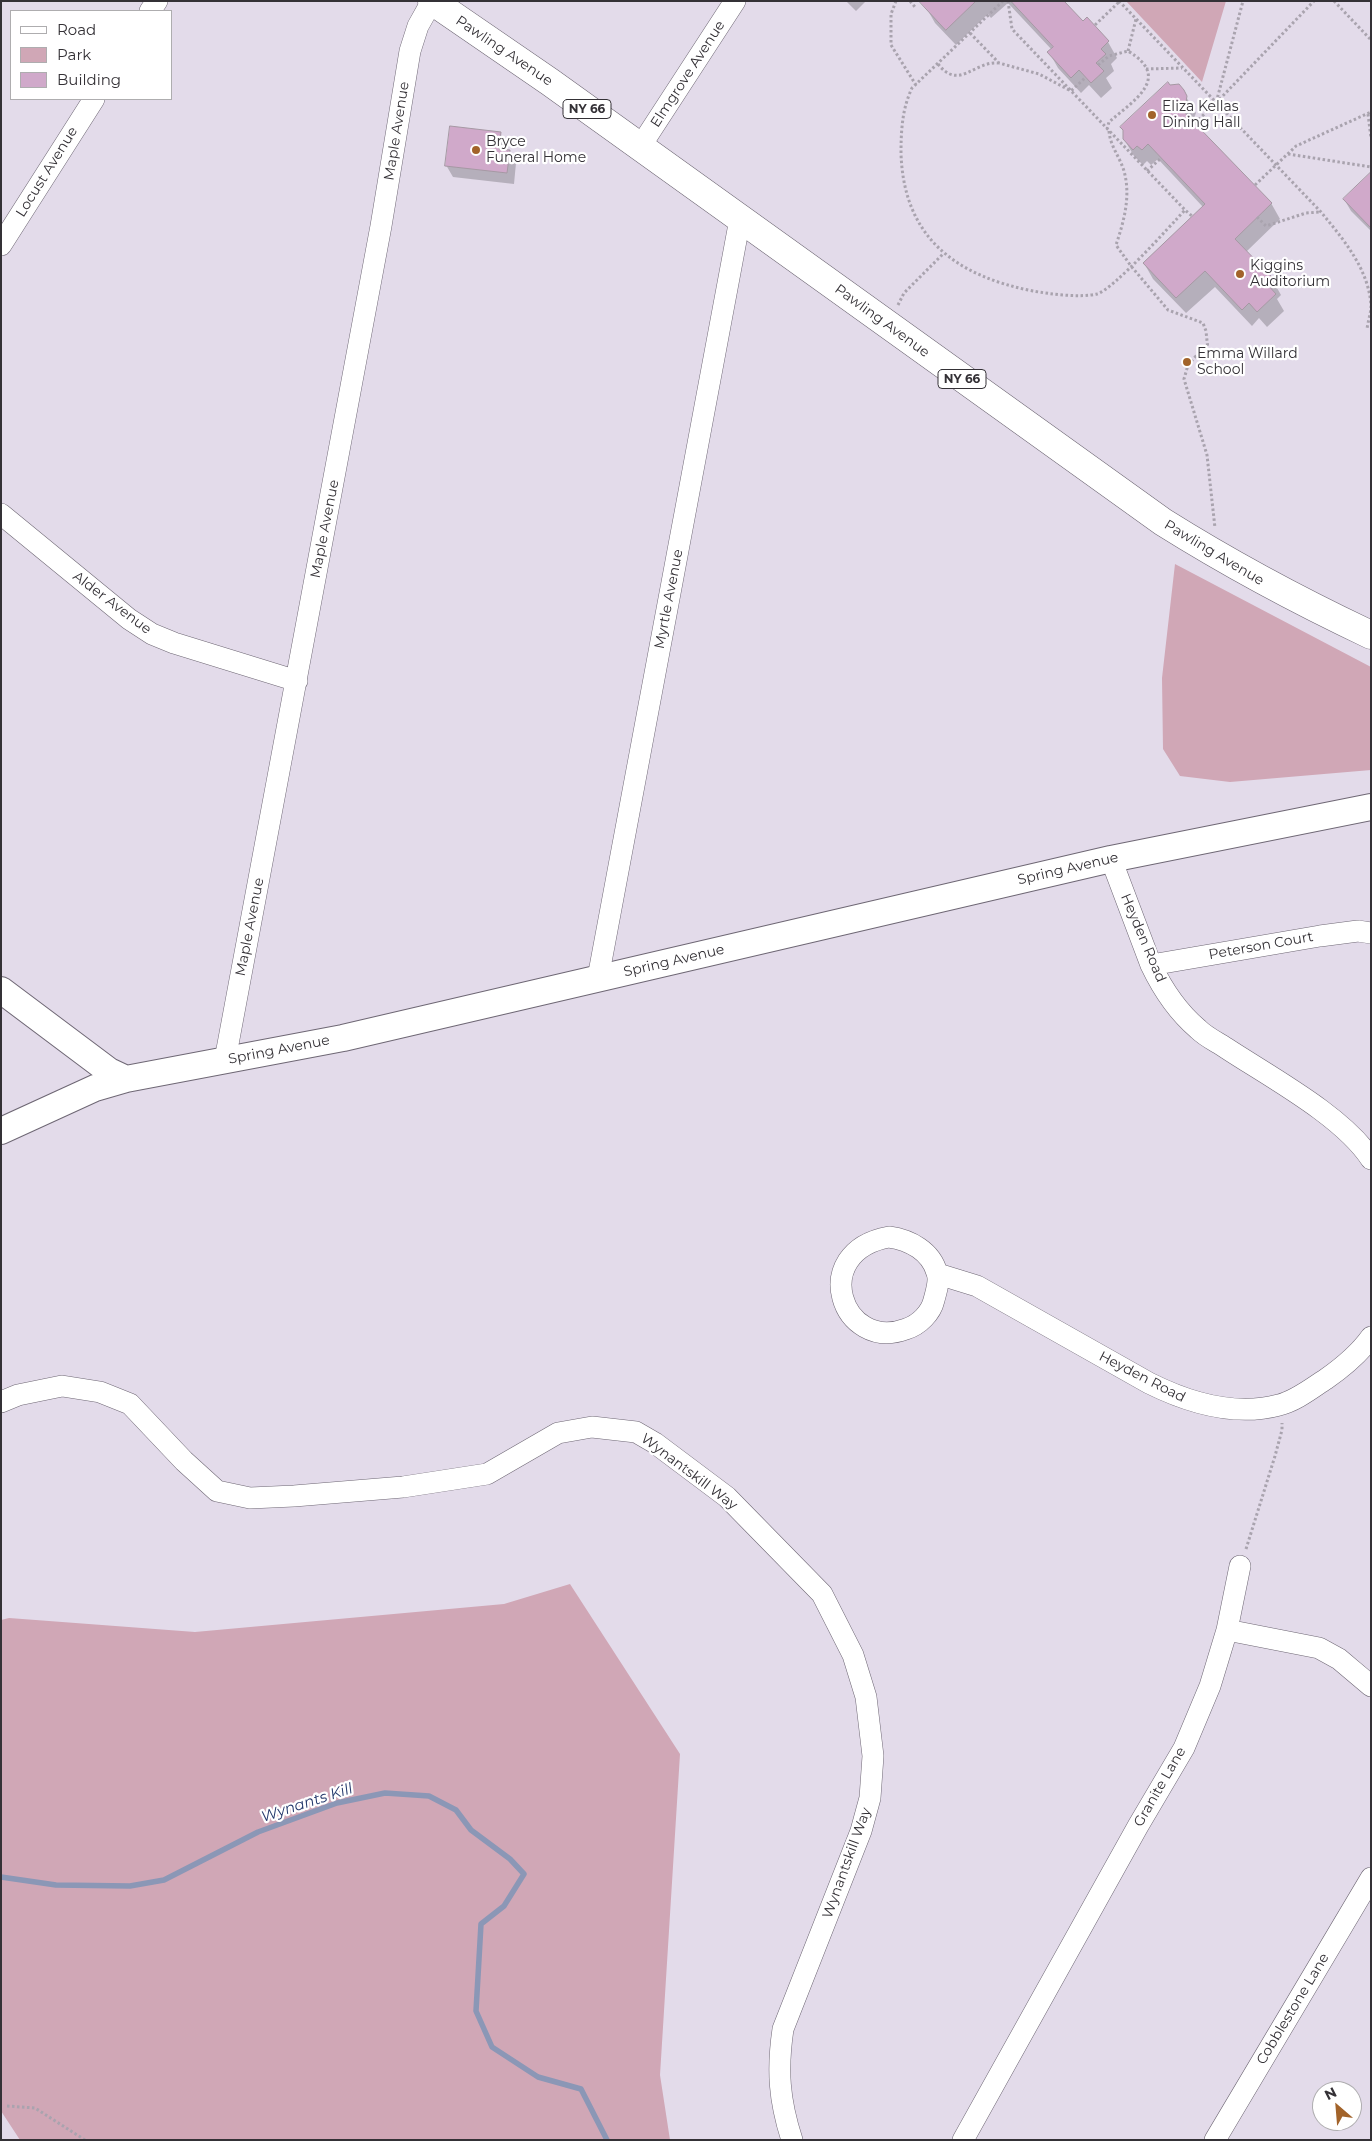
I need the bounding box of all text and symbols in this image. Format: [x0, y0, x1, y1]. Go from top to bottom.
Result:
legend [10, 10, 172, 100]
street label: Pawling Avenue [452, 12, 556, 90]
street label: Elmgrove Avenue [647, 17, 729, 131]
text: Road [57, 20, 96, 39]
text: Park [57, 45, 91, 64]
text: Building [57, 70, 121, 89]
street label: Maple Avenue [381, 80, 413, 182]
place label: Eliza Kellas Dining Hall [1162, 99, 1240, 132]
road number: NY 66 [563, 100, 611, 118]
marker: Eliza Kellas Dining Hall [1146, 109, 1158, 121]
street label: Locust Avenue [13, 124, 81, 220]
place label: Bryce Funeral Home [486, 134, 586, 166]
marker: Bryce Funeral Home [470, 144, 482, 156]
place label: Kiggins Auditorium [1250, 258, 1330, 290]
marker: Kiggins Auditorium [1234, 268, 1246, 280]
street label: Pawling Avenue [831, 281, 933, 361]
place label: Emma Willard School [1197, 346, 1298, 378]
marker: Emma Willard School [1181, 356, 1193, 368]
road number: NY 66 [938, 369, 986, 388]
street label: Maple Avenue [307, 478, 343, 580]
street label: Pawling Avenue [1161, 517, 1267, 589]
street label: Myrtle Avenue [651, 548, 687, 650]
street label: Alder Avenue [69, 568, 155, 638]
street label: Spring Avenue [1016, 849, 1120, 889]
street label: Maple Avenue [232, 876, 268, 978]
street label: Heyden Road [1117, 891, 1169, 985]
street label: Peterson Court [1207, 929, 1315, 963]
street label: Spring Avenue [622, 941, 726, 981]
street label: Spring Avenue [227, 1032, 331, 1068]
street label: Heyden Road [1096, 1348, 1188, 1406]
street label: Wynantskill Way [637, 1430, 741, 1514]
street label: Granite Lane [1130, 1744, 1190, 1830]
water label: Wynants Kill [259, 1780, 355, 1826]
street label: Wynantskill Way [819, 1805, 875, 1921]
street label: Cobblestone Lane [1253, 1950, 1333, 2068]
north arrow [1312, 2081, 1362, 2131]
text: N [1322, 2083, 1340, 2104]

